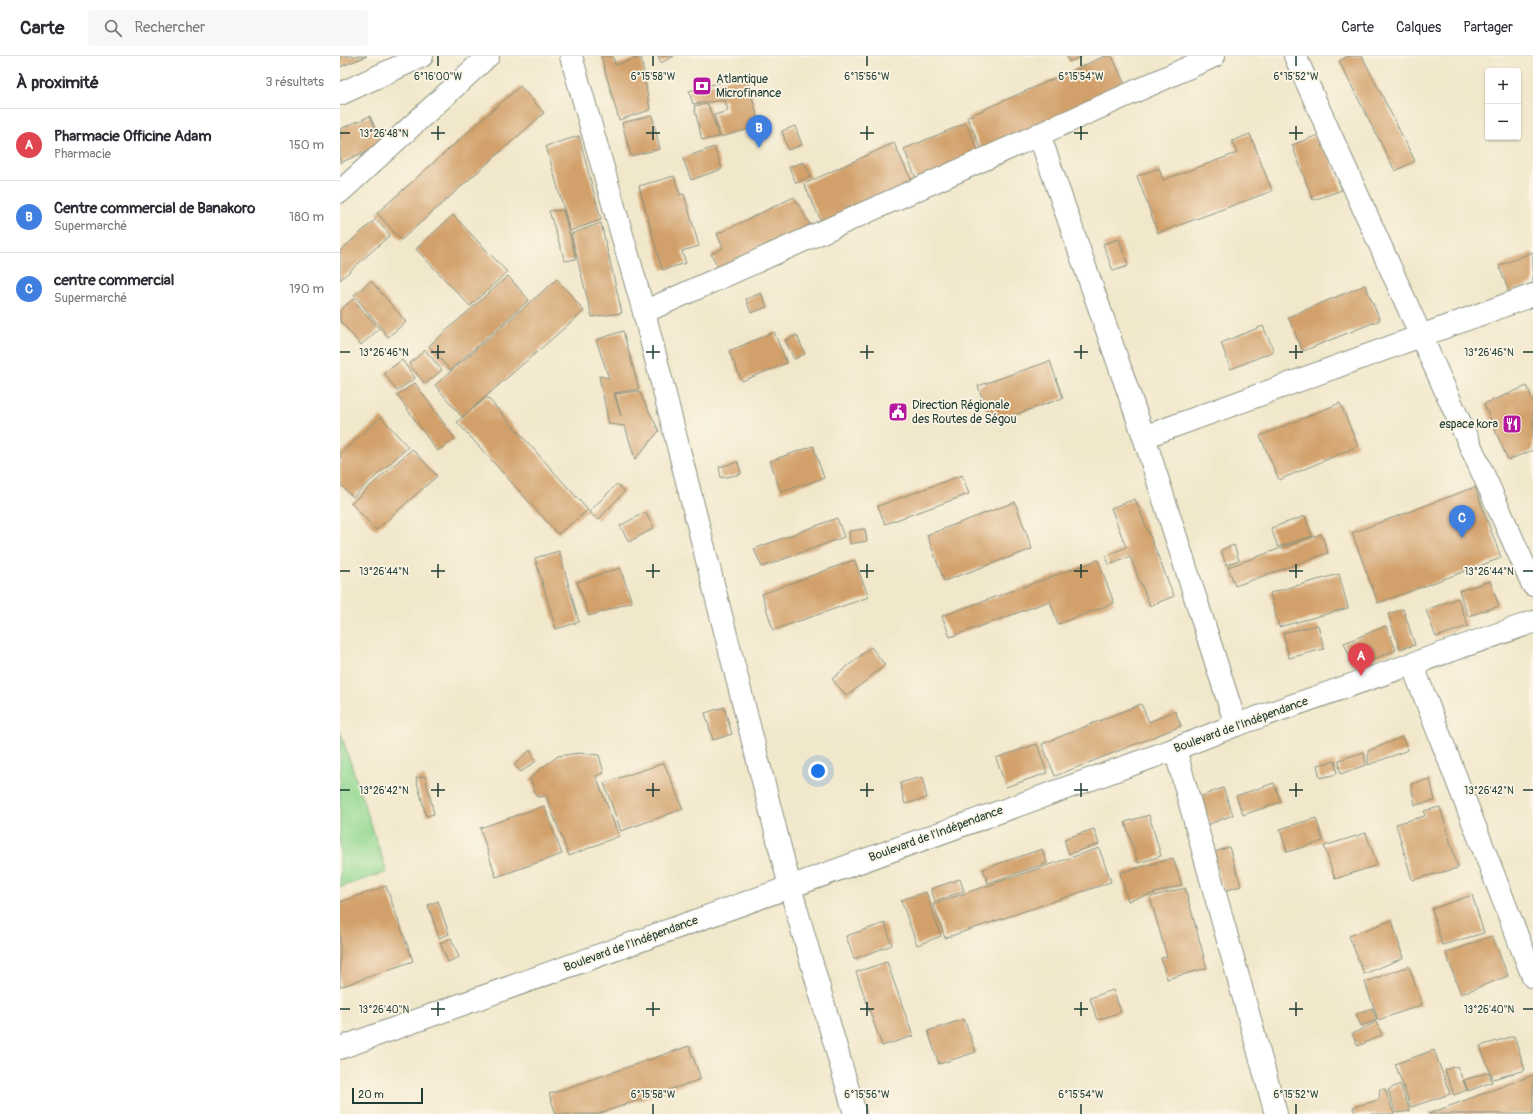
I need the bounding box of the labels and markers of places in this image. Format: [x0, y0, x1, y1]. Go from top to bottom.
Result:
place label: Atlantique Microfinance [716, 72, 781, 101]
bank icon: Atlantique Microfinance [691, 75, 713, 97]
pin: B [746, 115, 772, 148]
place label: Direction Régionale des Routes de Ségou [912, 398, 1016, 427]
public building icon: Direction Régionale des Routes de Ségou [887, 401, 909, 423]
restaurant icon: espace kora [1501, 413, 1523, 435]
place label: espace kora [1440, 417, 1498, 432]
pin: C [1449, 505, 1475, 538]
pin: A [1348, 643, 1374, 676]

